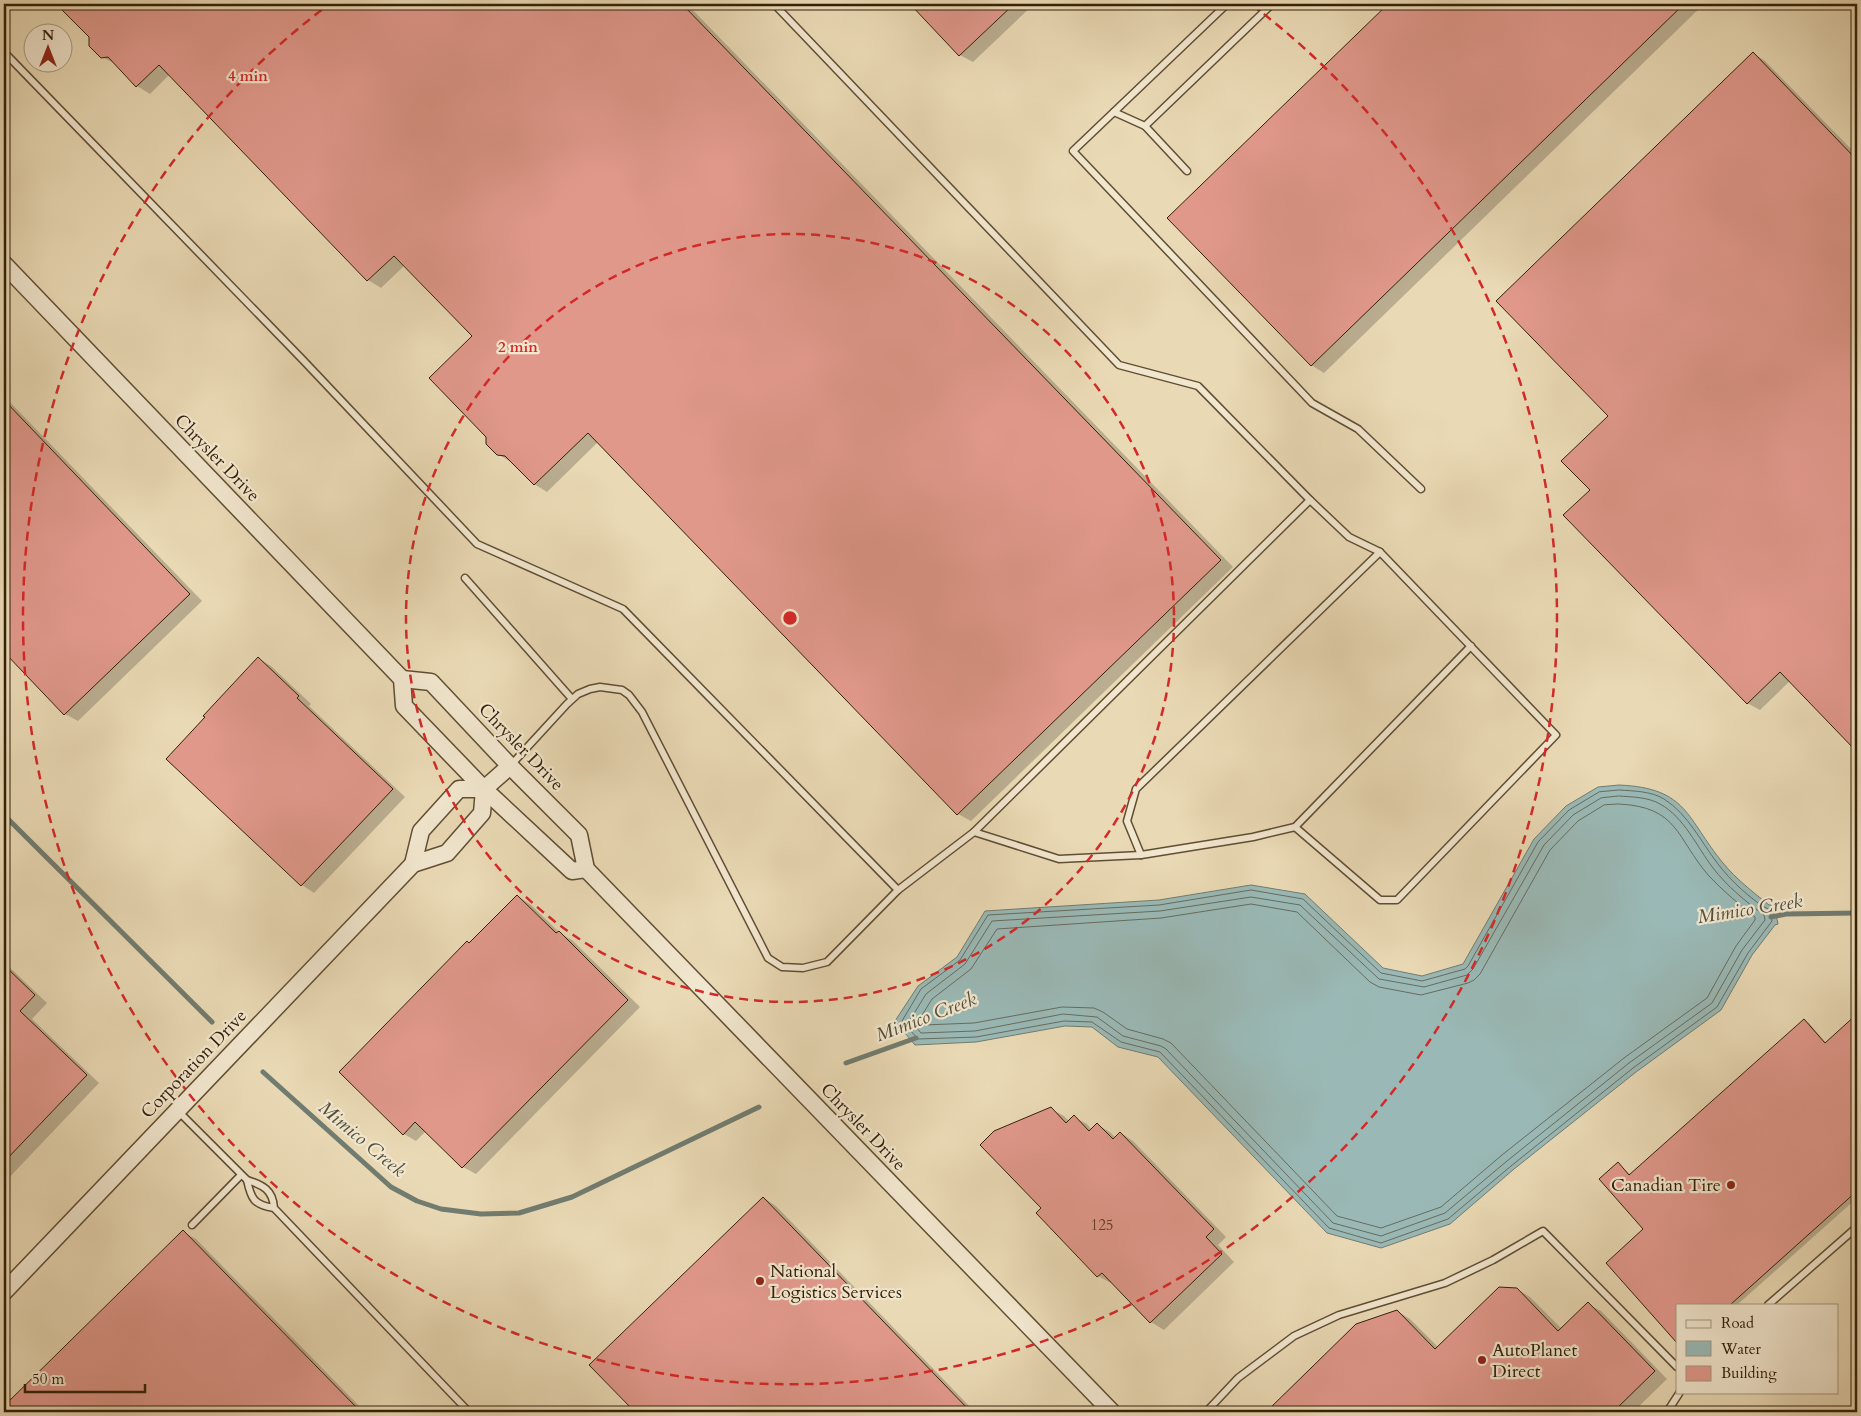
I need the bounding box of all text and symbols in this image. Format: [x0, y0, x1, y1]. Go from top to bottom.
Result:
north arrow [22, 22, 72, 72]
text: N [42, 26, 54, 45]
text: 4 min [228, 66, 268, 86]
text: 2 min [498, 337, 538, 357]
street label: Chrysler Drive [169, 409, 265, 507]
centre of rings [781, 609, 799, 627]
street label: Chrysler Drive [473, 698, 569, 796]
water label: Mimico Creek [1696, 888, 1805, 930]
water label: Mimico Creek [872, 986, 981, 1048]
street label: Corporation Drive [135, 1004, 253, 1124]
street label: Chrysler Drive [815, 1078, 911, 1176]
water label: Mimico Creek [313, 1095, 411, 1183]
place label: Canadian Tire [1611, 1173, 1721, 1198]
marker: Canadian Tire [1725, 1179, 1737, 1191]
house number: 125 [1090, 1215, 1114, 1235]
place label: National Logistics Services [770, 1259, 902, 1305]
marker: National Logistics Services [754, 1275, 766, 1287]
legend [1676, 1304, 1838, 1394]
text: Road [1721, 1313, 1754, 1333]
place label: AutoPlanet Direct [1492, 1338, 1578, 1384]
text: Water [1720, 1339, 1762, 1359]
marker: AutoPlanet Direct [1476, 1354, 1488, 1366]
scale bar [25, 1361, 145, 1393]
text: Building [1721, 1363, 1777, 1383]
text: 50 m [32, 1369, 64, 1389]

